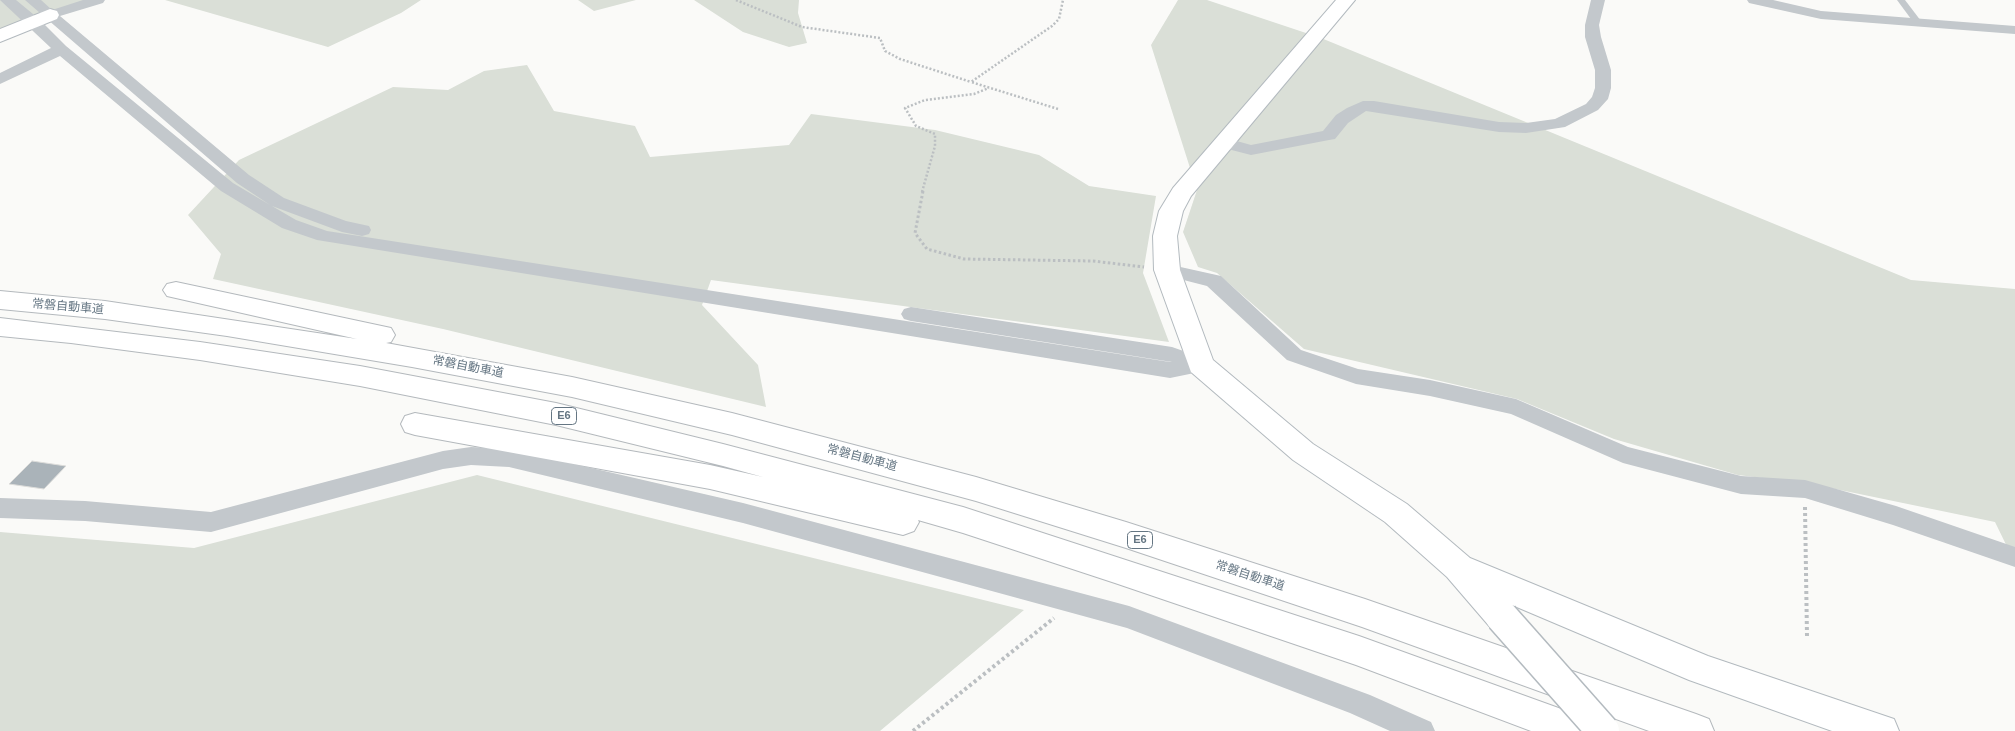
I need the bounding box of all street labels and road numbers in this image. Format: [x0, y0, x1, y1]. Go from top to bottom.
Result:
street label: 常磐自動車道 [32, 297, 104, 317]
street label: 常磐自動車道 [431, 353, 505, 381]
road number: E6 [552, 408, 576, 424]
street label: 常磐自動車道 [825, 442, 899, 474]
road number: E6 [1128, 532, 1152, 548]
street label: 常磐自動車道 [1214, 558, 1286, 594]

